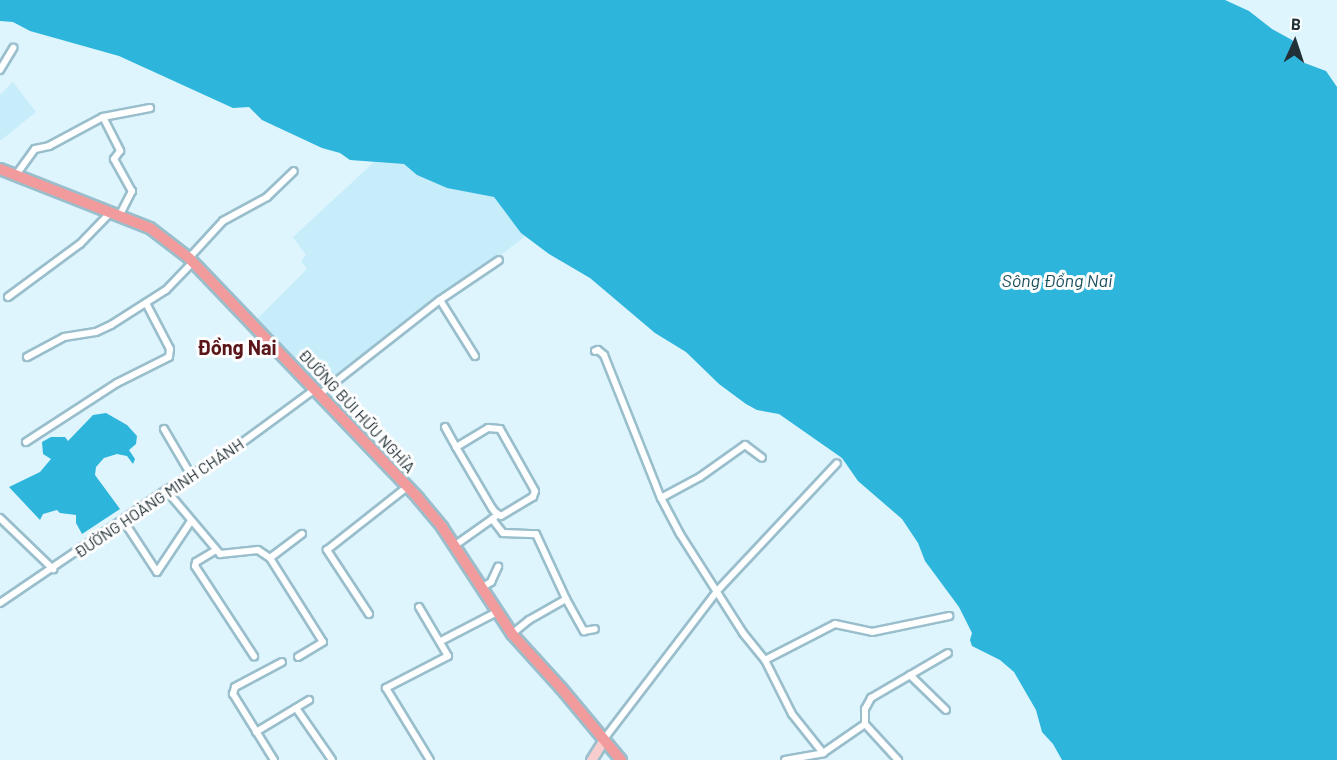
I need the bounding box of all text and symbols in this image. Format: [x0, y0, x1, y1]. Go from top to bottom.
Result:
north arrow [1265, 12, 1325, 72]
text: B [1291, 14, 1301, 33]
water label: Sông Đồng Nai [1001, 269, 1113, 291]
district label: Đồng Nai [197, 335, 277, 359]
street label: ĐƯỜNG BÙI HỮU NGHĨA [295, 345, 419, 477]
street label: ĐƯỜNG HOÀNG MINH CHÁNH [71, 434, 247, 562]

